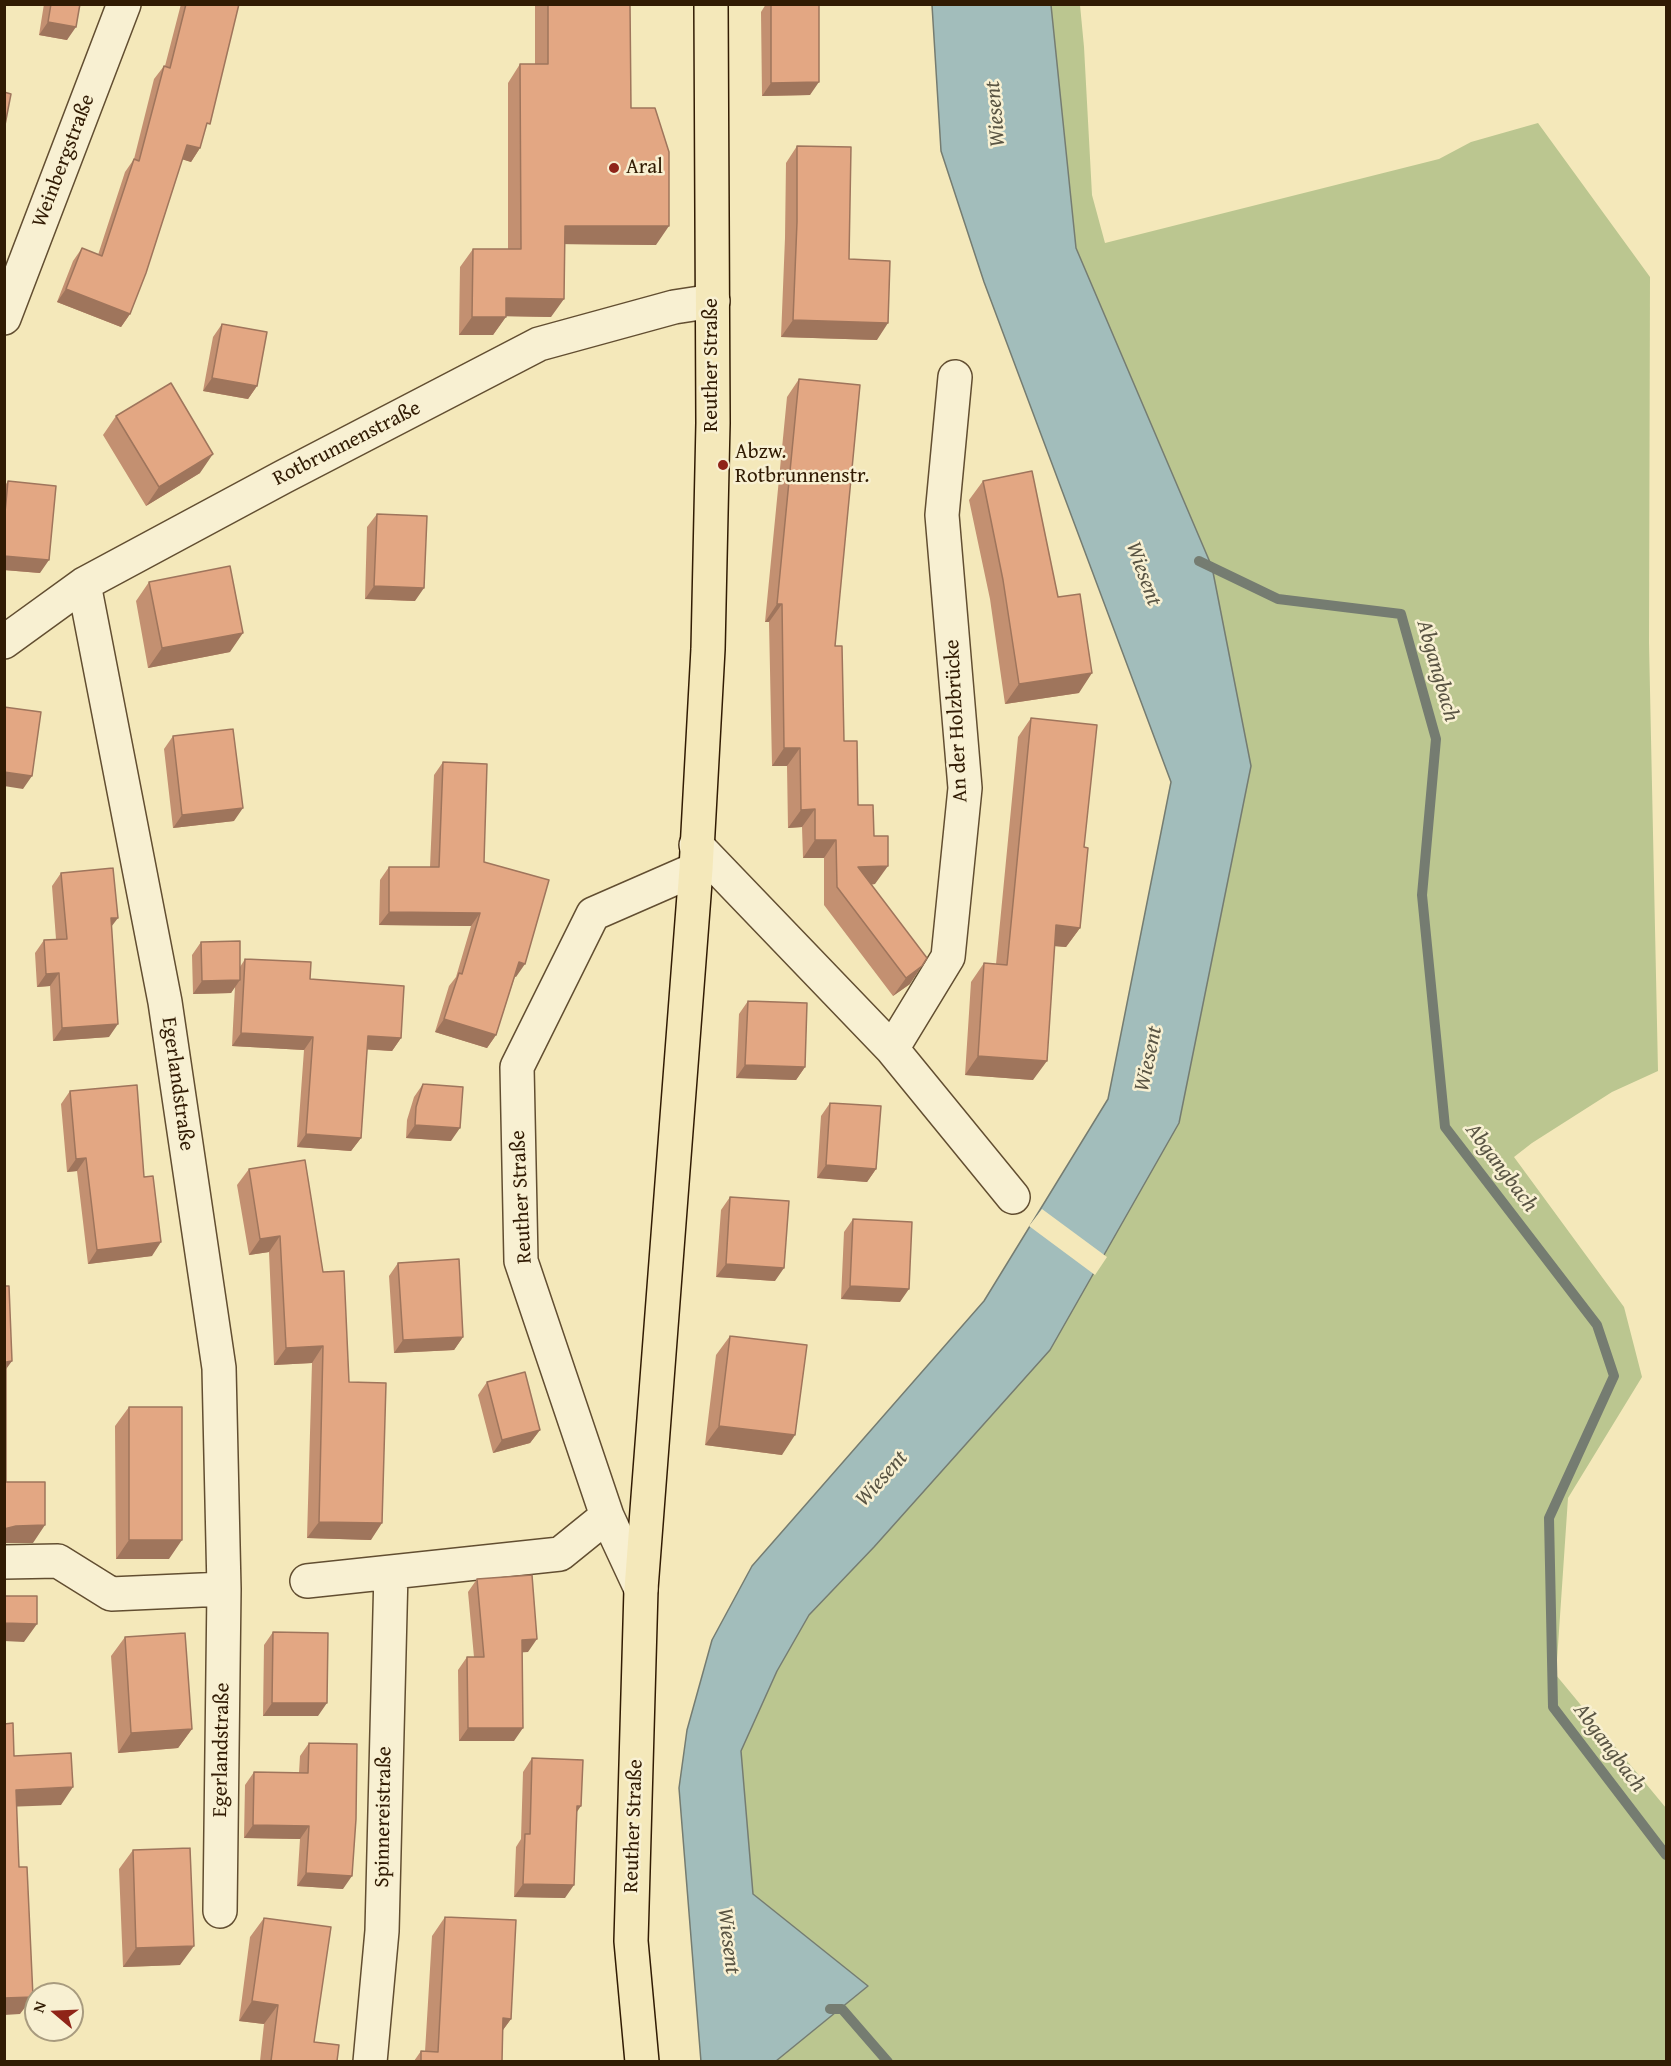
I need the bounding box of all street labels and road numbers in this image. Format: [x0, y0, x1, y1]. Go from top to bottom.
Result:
street label: Weinbergstraße [27, 91, 101, 231]
street label: Reuther Straße [699, 298, 725, 432]
street label: Rotbrunnenstraße [269, 396, 425, 492]
street label: An der Holzbrücke [940, 639, 974, 803]
street label: Egerlandstraße [155, 1016, 199, 1152]
street label: Reuther Straße [506, 1130, 538, 1264]
street label: Egerlandstraße [208, 1682, 236, 1818]
street label: Spinnereistraße [370, 1746, 398, 1888]
street label: Reuther Straße [619, 1759, 649, 1893]

